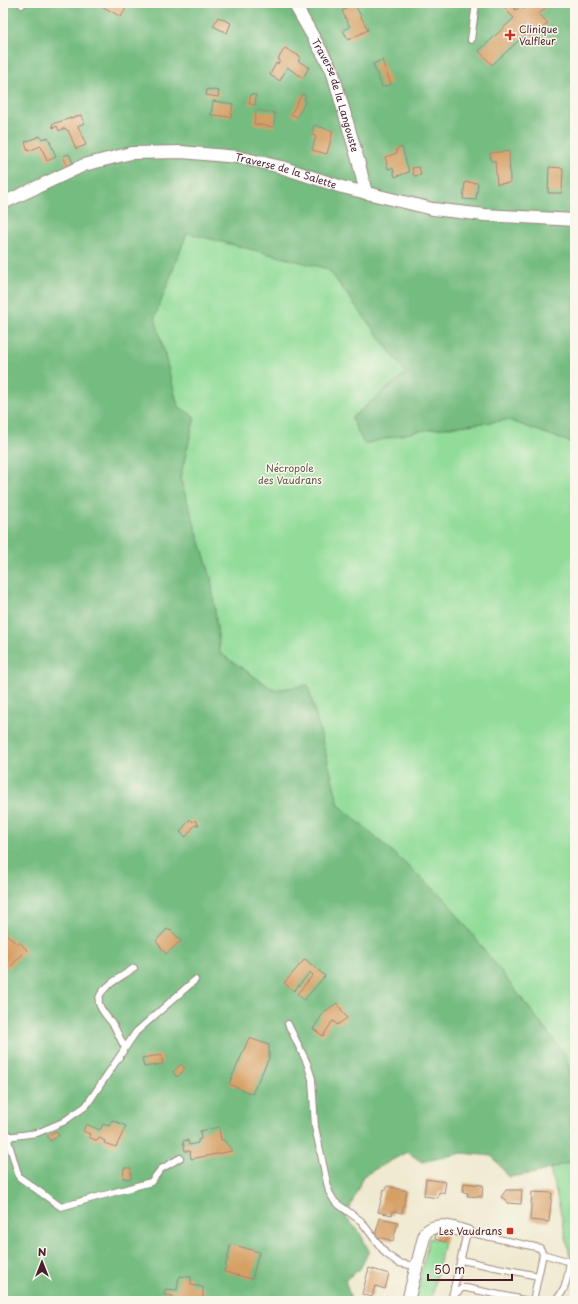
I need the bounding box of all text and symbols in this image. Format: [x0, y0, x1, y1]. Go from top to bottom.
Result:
place label: Clinique Valfleur [519, 21, 558, 48]
marker: Clinique Valfleur [504, 29, 516, 41]
street label: Traverse de la Langouste [309, 35, 363, 154]
street label: Traverse de la Salette [234, 149, 339, 192]
park label: Nécropole des Vaudrans [258, 460, 322, 487]
place label: Les Vaudrans [439, 1223, 502, 1238]
marker: Les Vaudrans [505, 1226, 515, 1236]
north arrow [22, 1242, 62, 1282]
text: N [38, 1243, 47, 1260]
scale bar [428, 1256, 512, 1282]
text: 50 m [434, 1260, 465, 1278]

